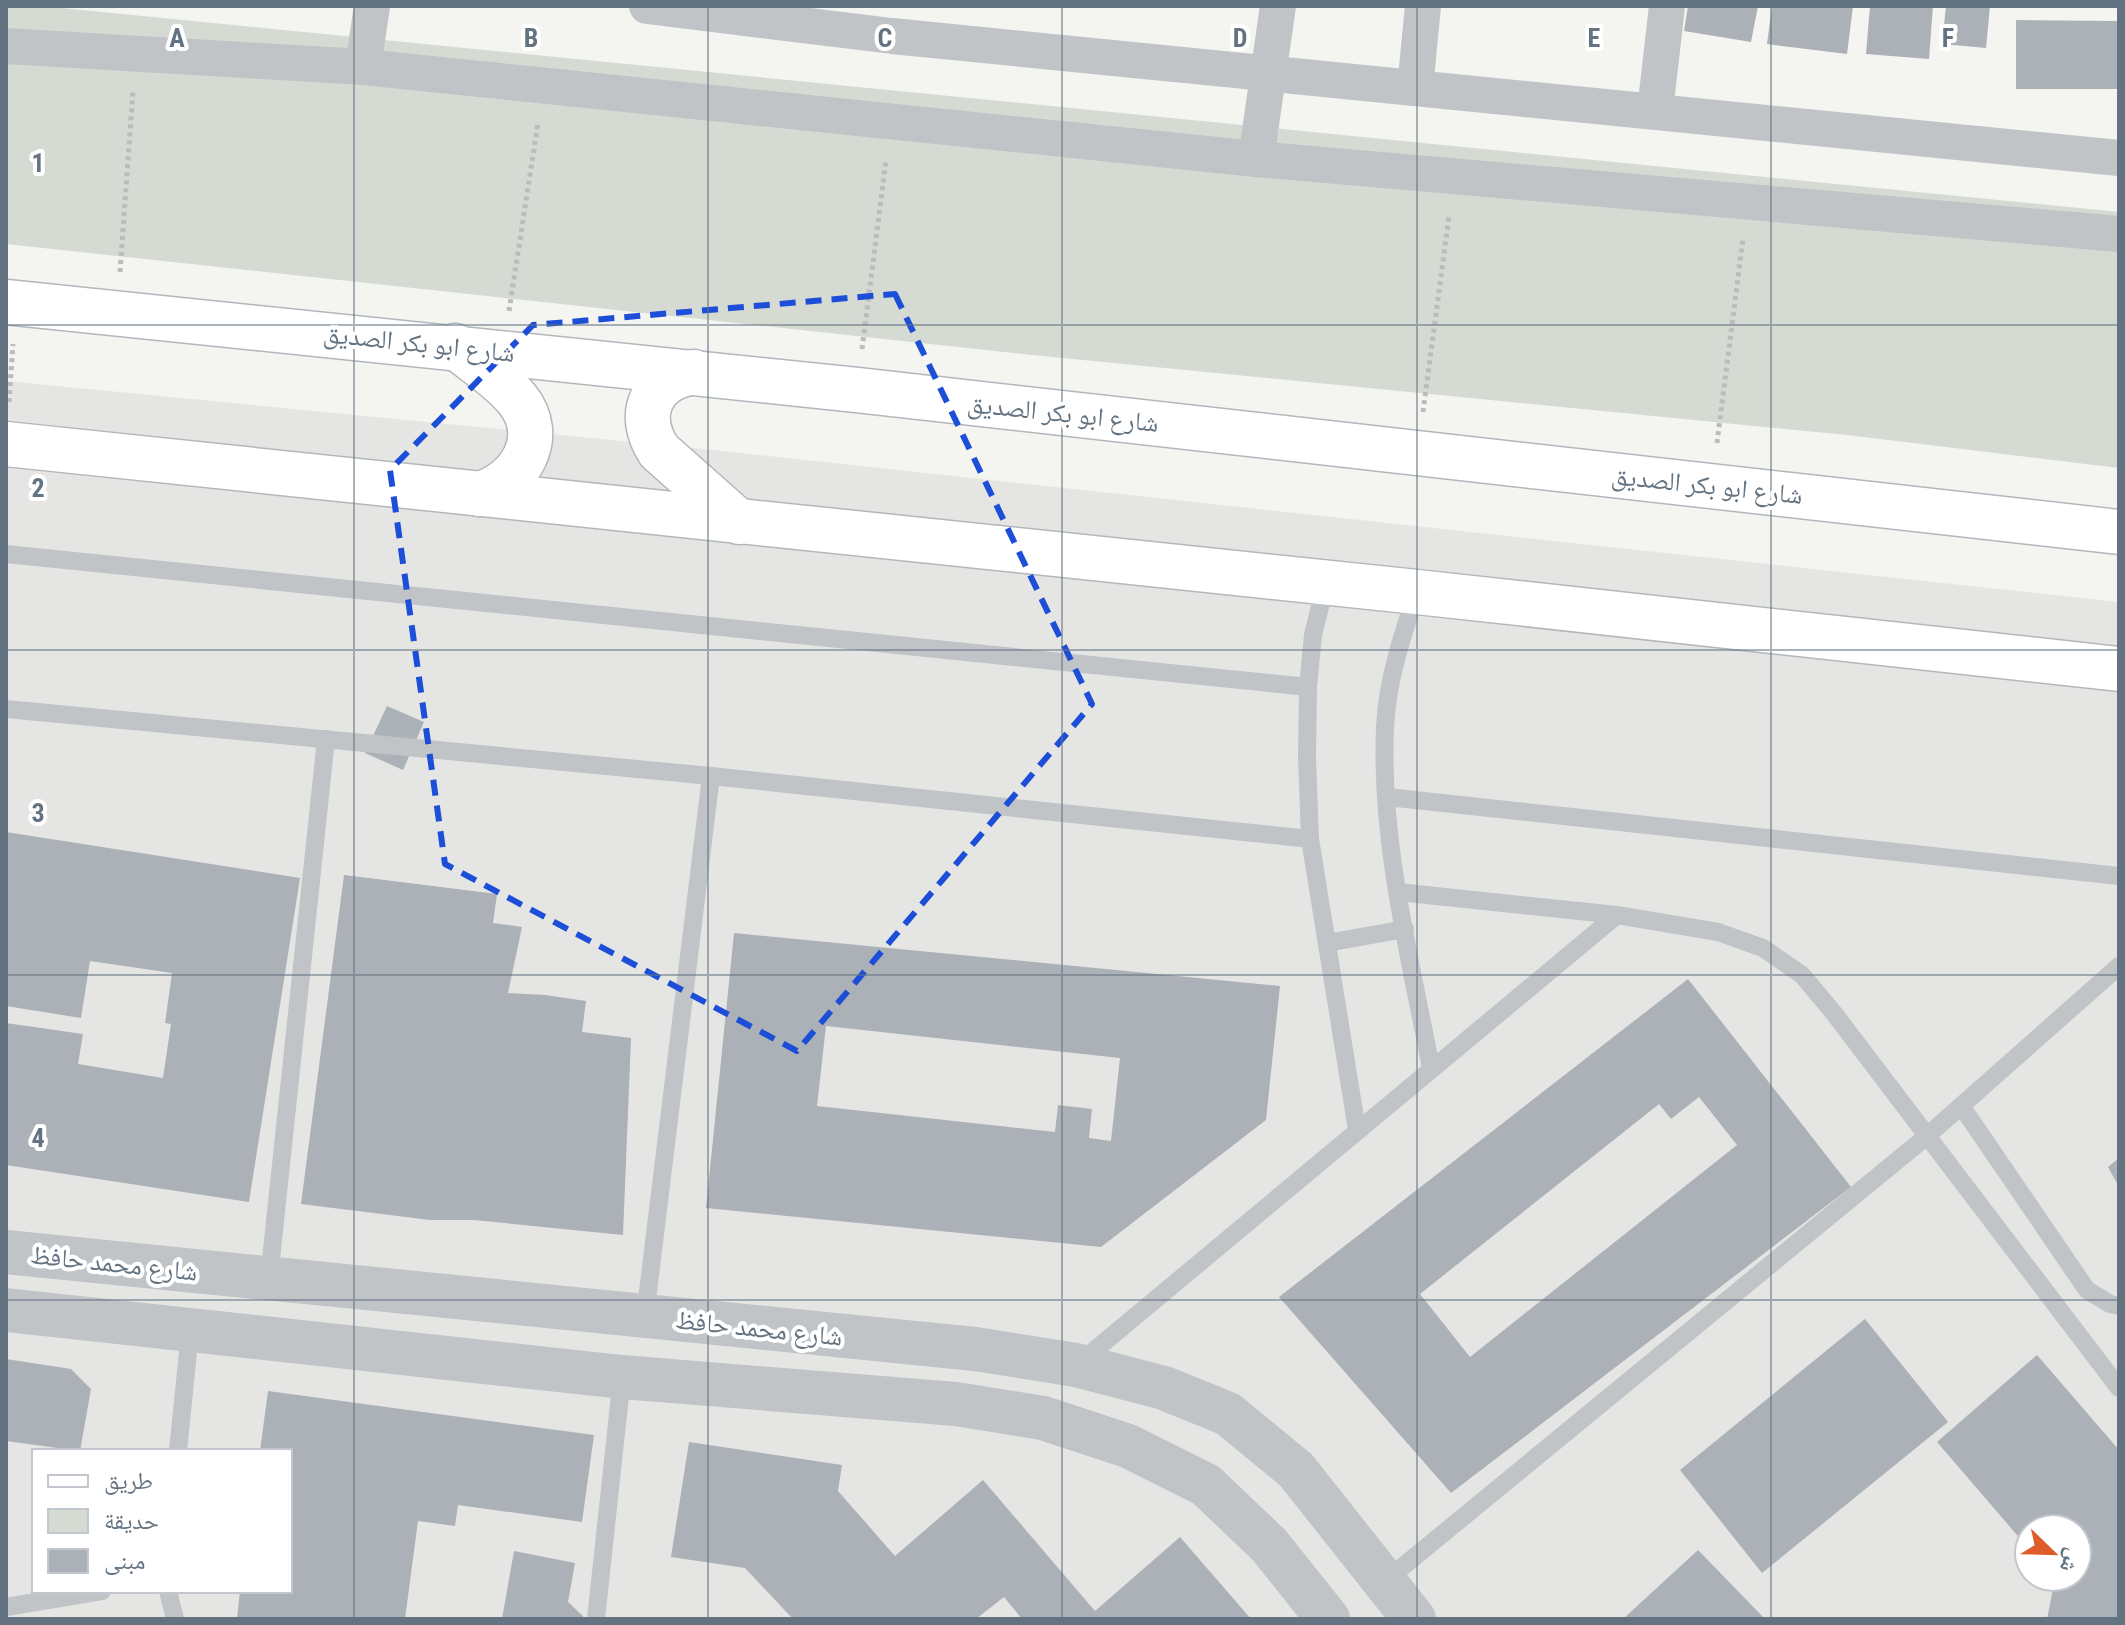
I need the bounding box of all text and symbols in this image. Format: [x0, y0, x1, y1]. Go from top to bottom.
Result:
text: A [169, 23, 185, 53]
text: B [524, 23, 538, 53]
text: C [878, 23, 893, 53]
text: D [1233, 23, 1247, 53]
text: E [1588, 23, 1601, 53]
text: F [1942, 23, 1954, 53]
text: 1 [31, 148, 45, 178]
street label: شارع ابو بكر الصديق [322, 318, 516, 369]
street label: شارع ابو بكر الصديق [966, 388, 1160, 439]
street label: شارع ابو بكر الصديق [1610, 460, 1804, 511]
text: 2 [31, 473, 45, 503]
text: 3 [31, 798, 45, 828]
text: 4 [31, 1123, 45, 1153]
street label: شارع محمد حافظ [29, 1239, 199, 1288]
street label: شارع محمد حافظ [674, 1304, 844, 1353]
legend [32, 1449, 292, 1593]
text: طريق [104, 1467, 153, 1495]
text: حديقة [104, 1507, 159, 1535]
north arrow [2013, 1513, 2093, 1593]
text: ش [2054, 1545, 2087, 1576]
text: مبنى [104, 1547, 145, 1575]

